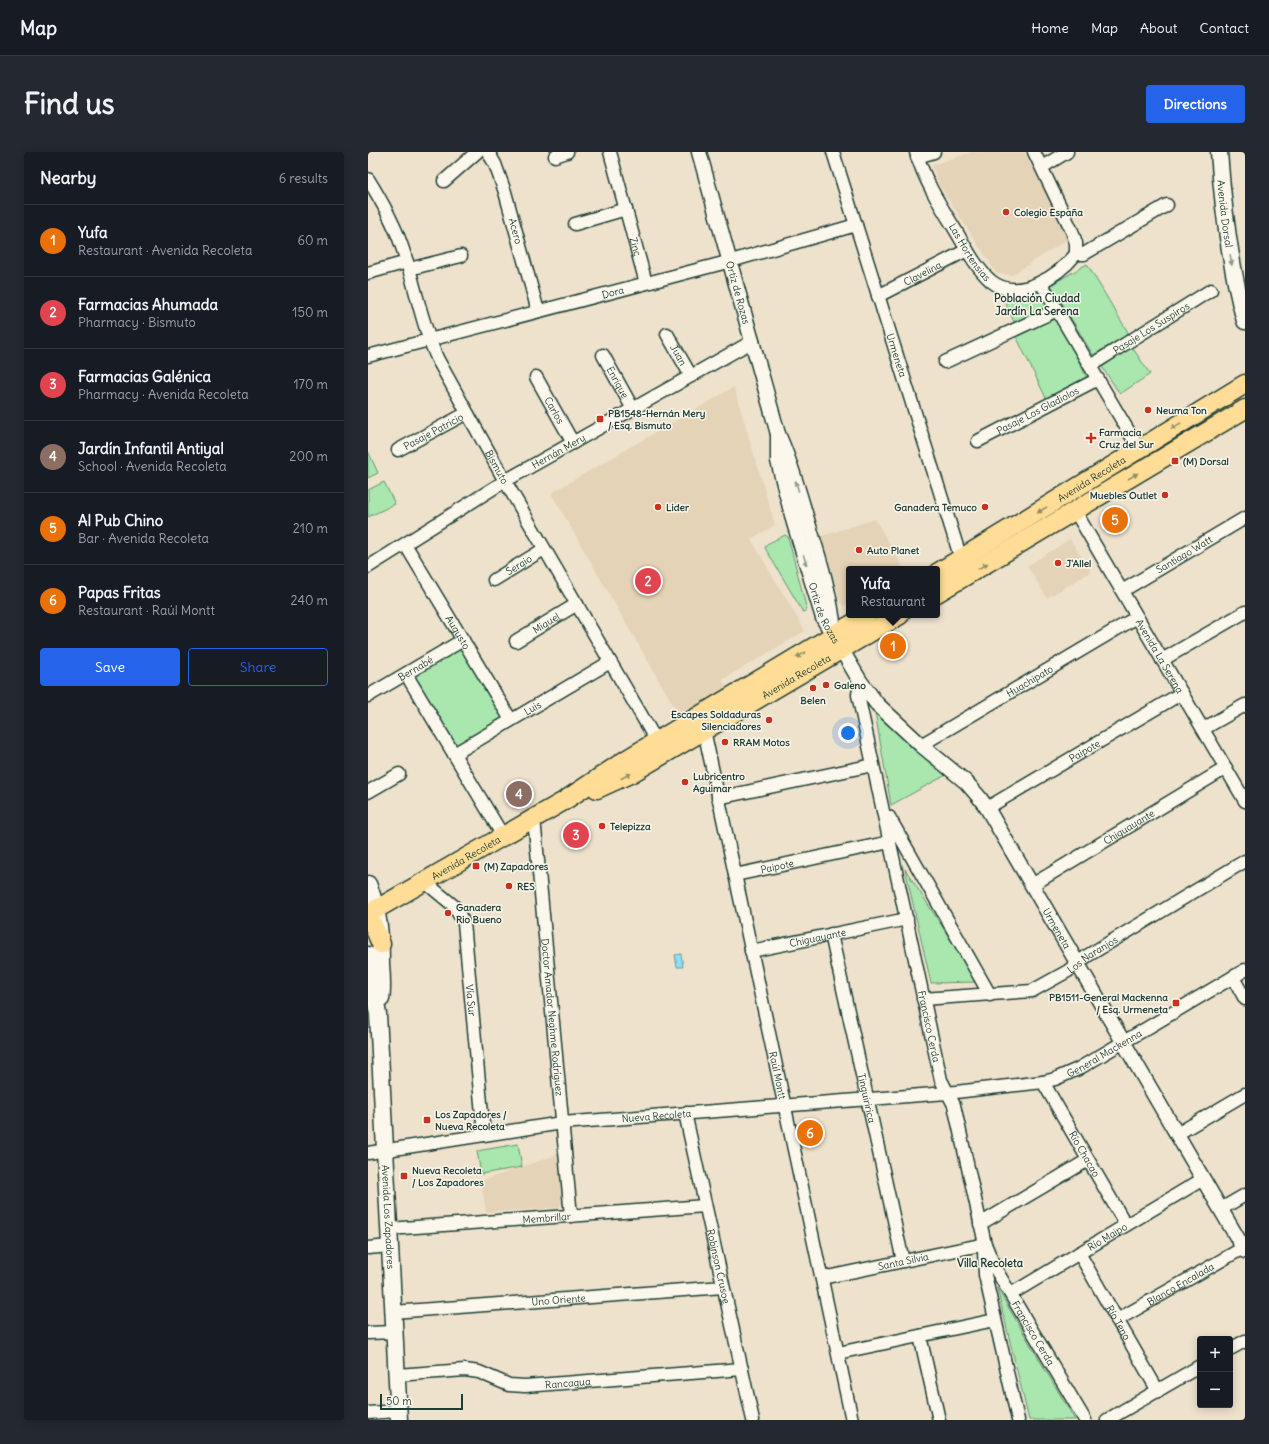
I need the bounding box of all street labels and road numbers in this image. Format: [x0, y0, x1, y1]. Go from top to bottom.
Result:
street label: Avenida Dorsal [1214, 179, 1235, 249]
street label: Acero [506, 217, 525, 246]
street label: Las Hortensias [946, 221, 993, 284]
street label: Zinc [627, 236, 644, 257]
street label: Clavelina [902, 258, 944, 289]
street label: Ortiz de Rozas [723, 260, 753, 326]
street label: Dora [600, 283, 626, 302]
street label: Pasaje Los Suspiros [1111, 299, 1192, 357]
street label: Urmeneta [883, 332, 910, 379]
street label: Juan [667, 342, 690, 368]
street label: Enrique [604, 364, 632, 401]
street label: Pasaje Los Gladiolos [994, 384, 1082, 437]
street label: Carlos [541, 395, 567, 426]
street label: Pasaje Patricio [401, 410, 466, 453]
street label: Hernán Mery [529, 431, 588, 472]
street label: Bismuto [482, 448, 512, 487]
street label: Avenida Recoleta [1055, 453, 1128, 505]
street label: Santiago Watt [1154, 533, 1215, 576]
street label: Sergio [503, 552, 535, 578]
street label: Ortiz de Rozas [806, 581, 843, 646]
street label: Miguel [530, 610, 562, 636]
street label: Augusto [443, 613, 473, 652]
street label: Avenida La Serena [1133, 617, 1186, 696]
street label: Avenida Recoleta [760, 651, 833, 702]
street label: Bernabé [396, 653, 436, 684]
street label: Huachipato [1004, 662, 1056, 700]
street label: Luis [522, 698, 544, 718]
street label: Paipote [1067, 737, 1102, 765]
street label: Chiguayante [1101, 807, 1157, 847]
street label: Avenida Recoleta [429, 833, 503, 883]
street label: Paipote [759, 857, 795, 876]
street label: Urmeneta [1040, 906, 1074, 952]
street label: Chiguayante [788, 926, 847, 950]
street label: Los Naranjos [1065, 933, 1121, 976]
street label: Doctor Amador Neghme Rodríguez [538, 938, 566, 1097]
street label: Vía Sur [463, 984, 479, 1017]
street label: Francisco Cerda [915, 989, 943, 1064]
street label: General Mackenna [1065, 1027, 1144, 1080]
street label: Raúl Montt [766, 1050, 789, 1101]
street label: Tinguiririca [855, 1072, 878, 1124]
street label: Nueva Recoleta [621, 1107, 692, 1125]
street label: Río Chacao [1066, 1129, 1103, 1180]
street label: Avenida Los Zapadores [379, 1164, 397, 1270]
street label: Membrillar [522, 1210, 571, 1226]
street label: Río Maipo [1085, 1220, 1130, 1254]
street label: Robinson Crusoe [704, 1228, 733, 1305]
street label: Santa Silvia [877, 1250, 930, 1273]
street label: Blanco Encalada [1145, 1260, 1217, 1309]
street label: Uno Oriente [531, 1291, 586, 1308]
street label: Francisco Cerda [1009, 1298, 1057, 1368]
street label: Río Teno [1103, 1303, 1134, 1343]
street label: Rancagua [545, 1375, 591, 1391]

